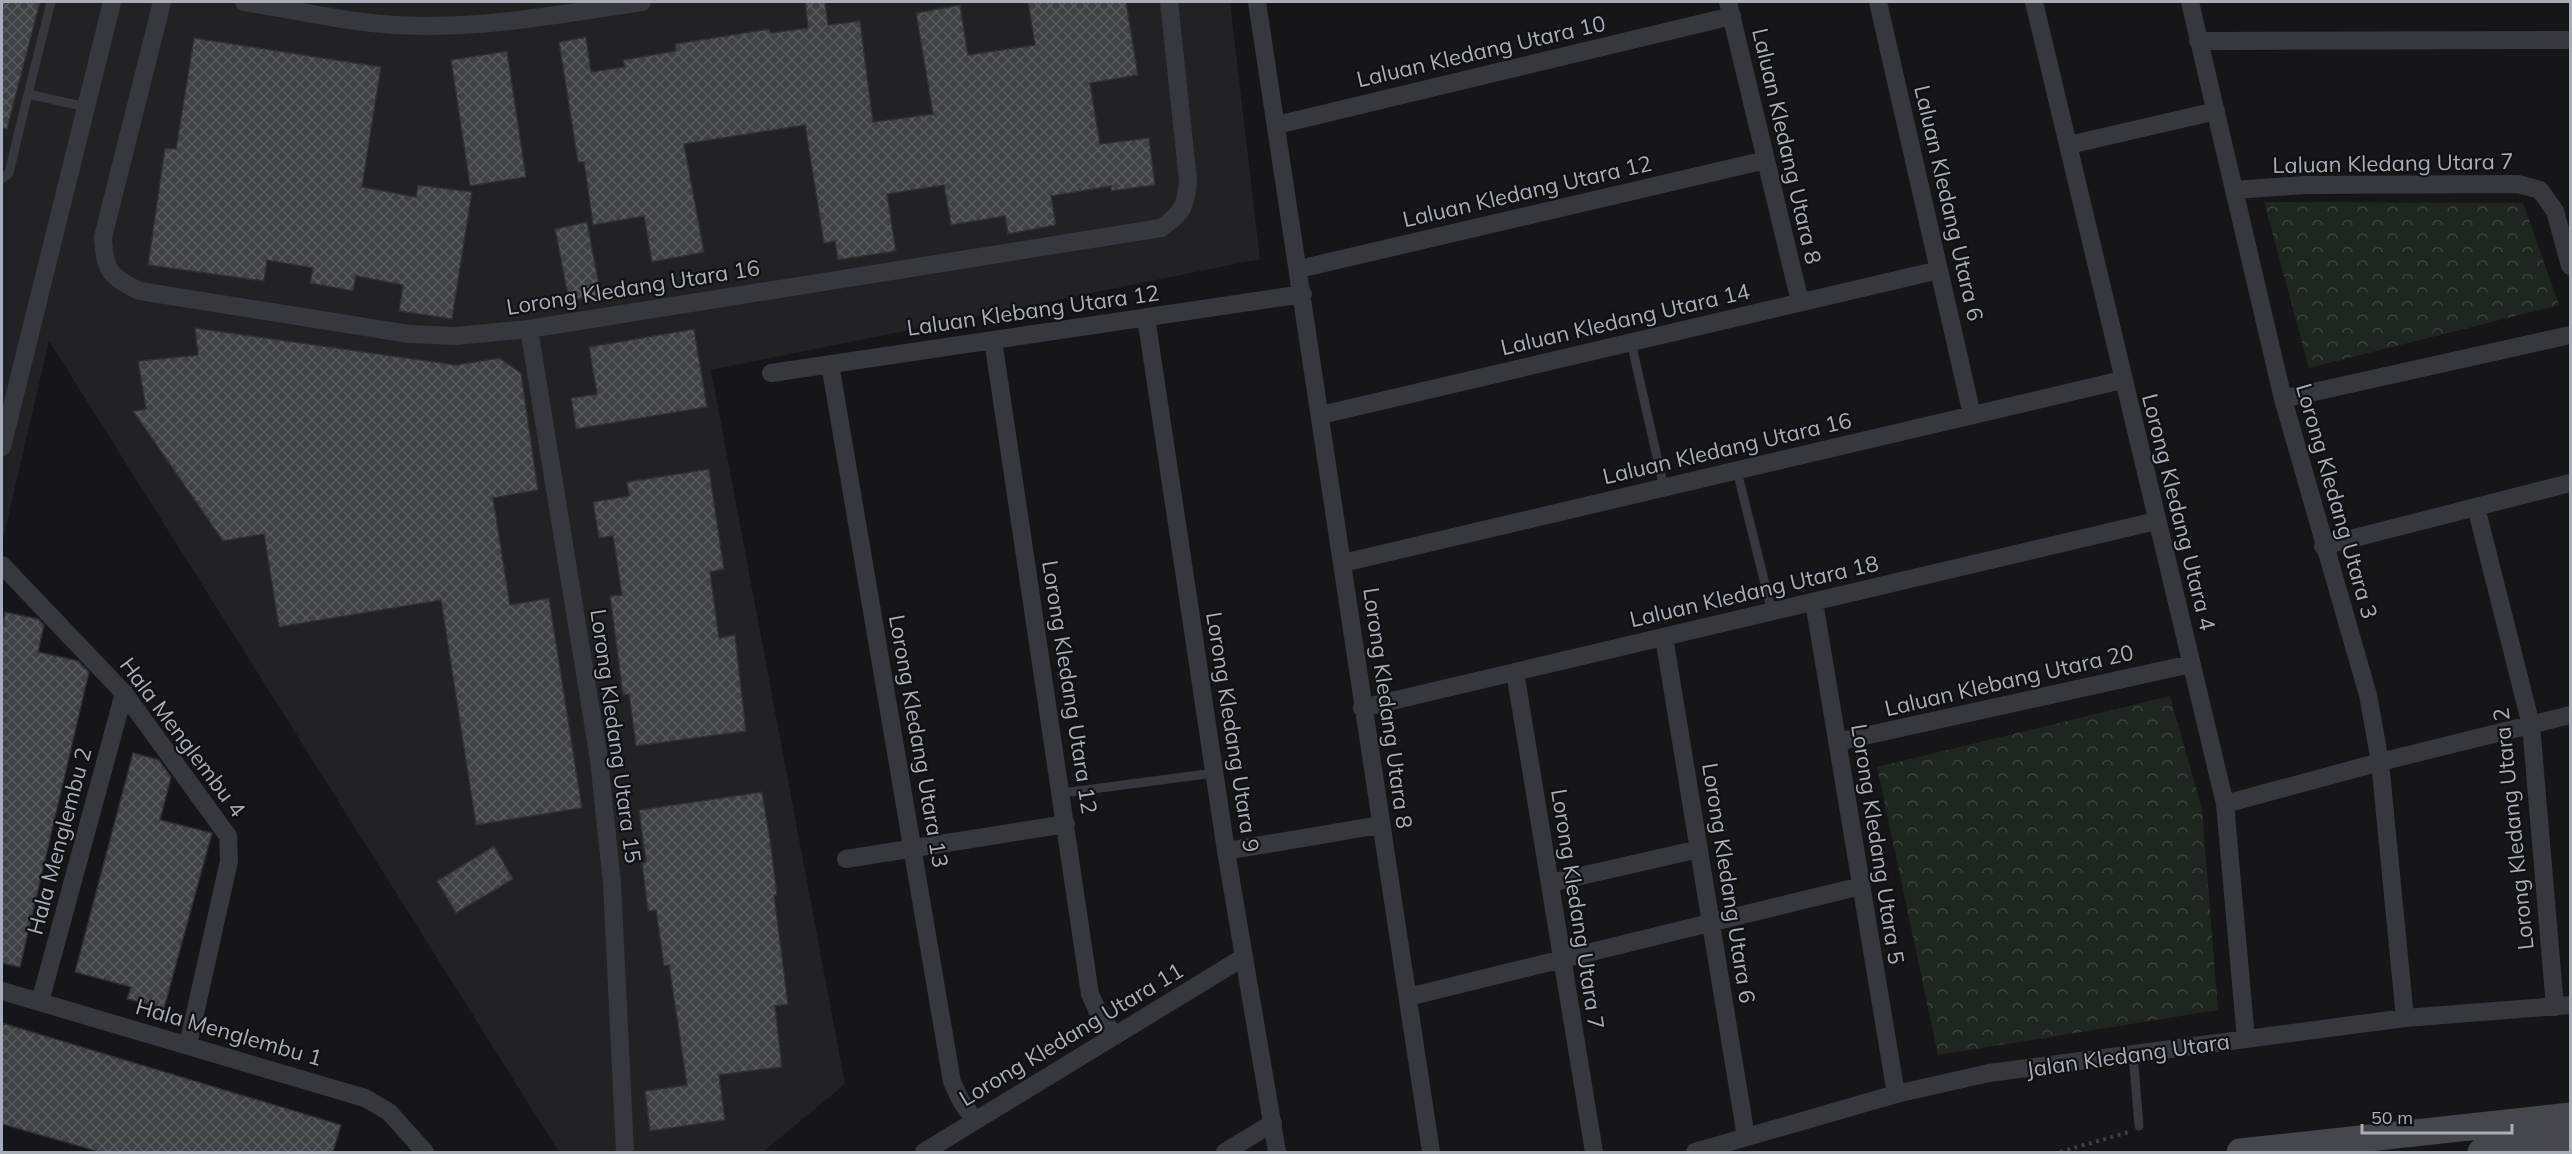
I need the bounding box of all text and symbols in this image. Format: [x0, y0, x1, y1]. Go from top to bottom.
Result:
street label: Laluan Kledang Utara 10 [1354, 9, 1608, 93]
street label: Laluan Kledang Utara 8 [1746, 25, 1828, 267]
street label: Laluan Kledang Utara 6 [1908, 82, 1990, 324]
street label: Laluan Kledang Utara 7 [2272, 147, 2514, 179]
street label: Laluan Kledang Utara 12 [1400, 149, 1654, 233]
street label: Lorong Kledang Utara 16 [504, 253, 762, 321]
street label: Laluan Kledang Utara 14 [1498, 277, 1752, 361]
street label: Laluan Klebang Utara 12 [905, 278, 1161, 342]
street label: Lorong Kledang Utara 3 [2290, 380, 2384, 622]
street label: Lorong Kledang Utara 4 [2136, 391, 2222, 633]
street label: Laluan Kledang Utara 16 [1600, 406, 1854, 490]
street label: Laluan Kledang Utara 18 [1627, 549, 1881, 633]
street label: Lorong Kledang Utara 12 [1036, 558, 1104, 816]
street label: Lorong Kledang Utara 8 [1357, 586, 1419, 830]
street label: Lorong Kledang Utara 15 [584, 607, 648, 865]
street label: Lorong Kledang Utara 9 [1200, 610, 1266, 854]
street label: Lorong Kledang Utara 13 [883, 612, 955, 870]
street label: Laluan Klebang Utara 20 [1882, 638, 2136, 722]
street label: Hala Menglembu 4 [114, 652, 252, 822]
street label: Lorong Kledang Utara 2 [2486, 707, 2540, 951]
street label: Lorong Kledang Utara 5 [1845, 722, 1911, 966]
street label: Hala Menglembu 2 [21, 744, 97, 938]
street label: Lorong Kledang Utara 6 [1696, 761, 1762, 1005]
street label: Lorong Kledang Utara 7 [1545, 787, 1611, 1031]
street label: Lorong Kledang Utara 11 [954, 956, 1188, 1112]
street label: Hala Menglembu 1 [133, 992, 325, 1072]
street label: Jalan Kledang Utara [2025, 1027, 2231, 1083]
scale bar [2362, 1097, 2512, 1135]
text: 50 m [2371, 1106, 2413, 1129]

